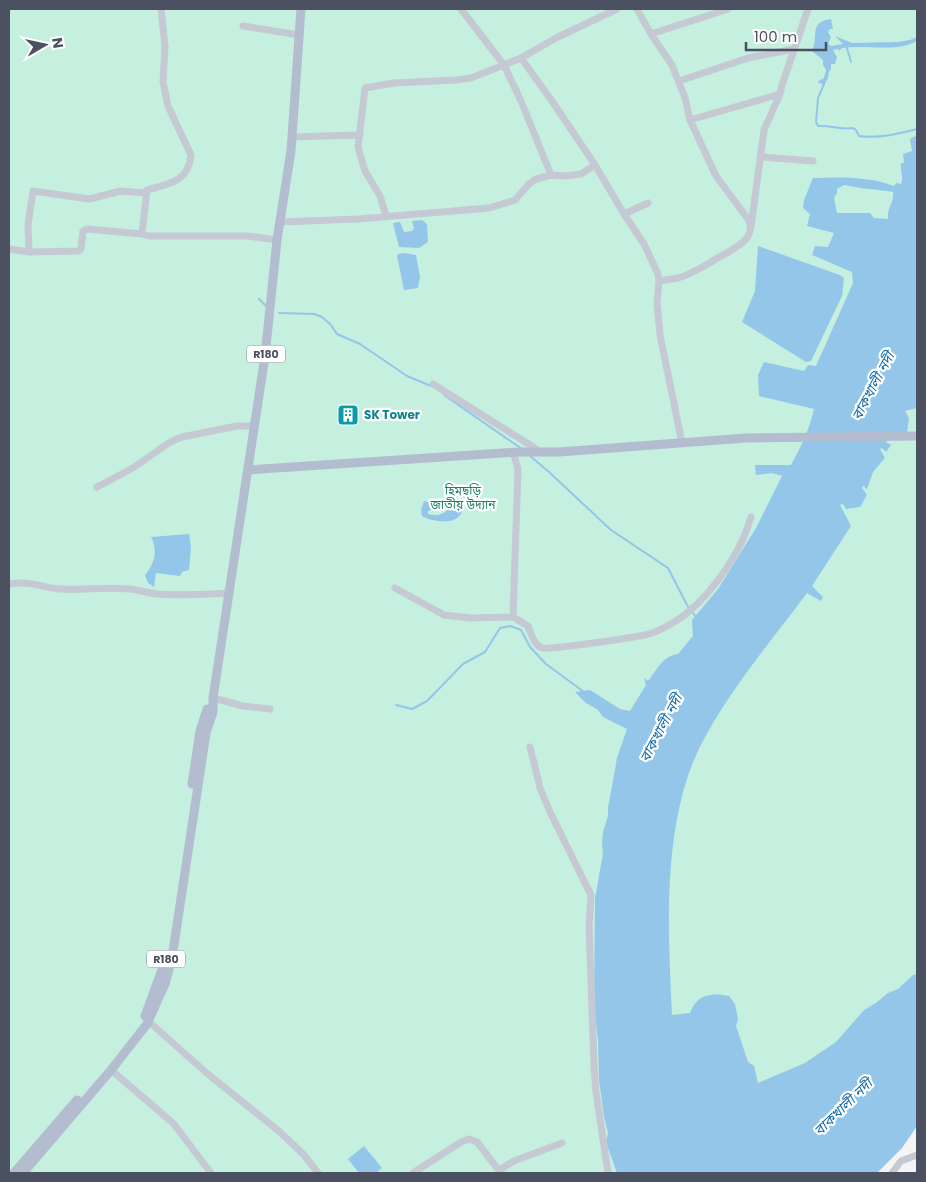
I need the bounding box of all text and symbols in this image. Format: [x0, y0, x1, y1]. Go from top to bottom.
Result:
north arrow [20, 20, 70, 70]
scale bar [746, 20, 826, 52]
text: 100 m [754, 26, 797, 47]
text: N [47, 36, 69, 50]
road number: R180 [247, 346, 285, 362]
water label: বাকখালী নদী [847, 346, 901, 424]
building icon: SK Tower [336, 403, 360, 427]
place label: SK Tower [364, 406, 420, 423]
park label: হিমছড়ি জাতীয় উদ্যান [430, 482, 496, 513]
water label: বাকখালী নদী [635, 688, 689, 766]
road number: R180 [147, 951, 185, 968]
water label: বাকখালী নদী [809, 1072, 879, 1140]

